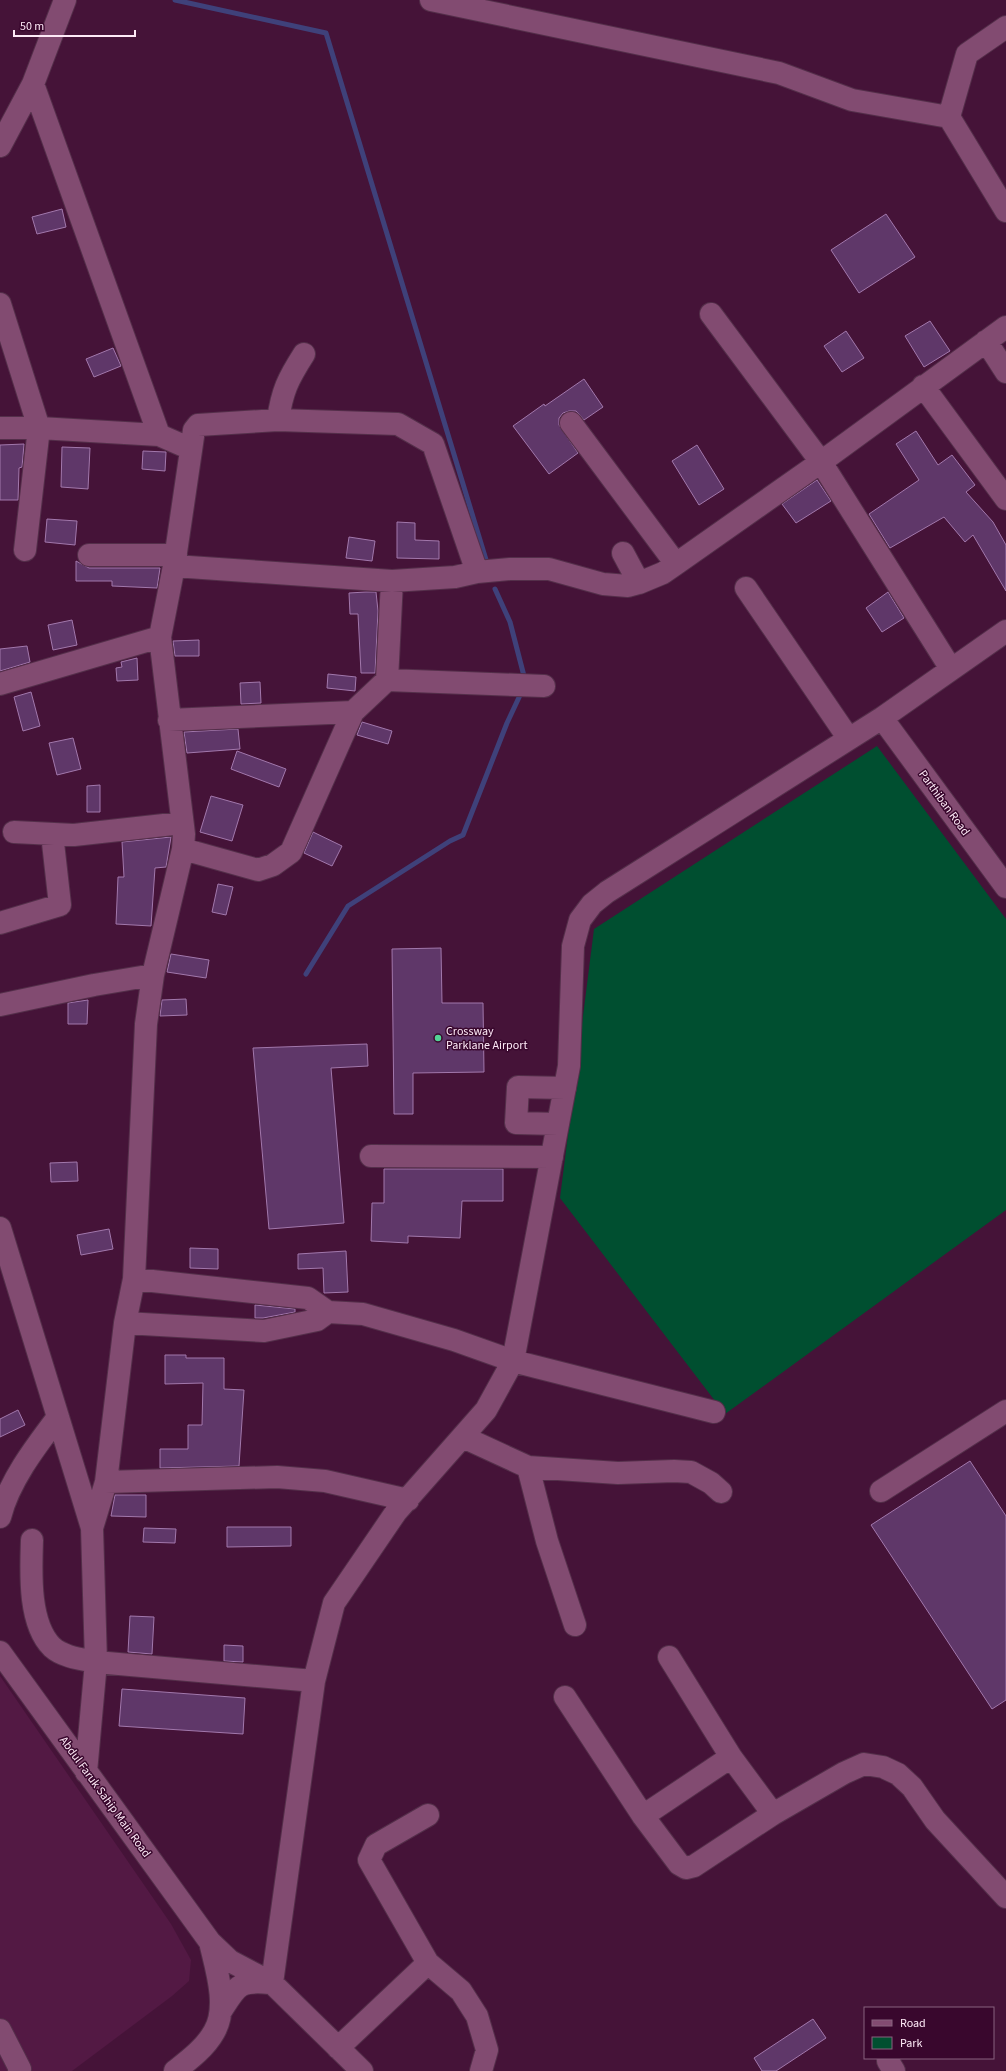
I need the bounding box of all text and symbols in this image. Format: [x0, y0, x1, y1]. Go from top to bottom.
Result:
scale bar [14, 12, 135, 38]
text: 50 m [20, 18, 44, 35]
street label: Parthiban Road [914, 767, 974, 839]
place label: Crossway Parklane Airport [446, 1023, 527, 1054]
marker: Crossway Parklane Airport [433, 1033, 443, 1043]
street label: Abdul Faruk Sahip Main Road [55, 1733, 155, 1861]
legend [864, 2007, 994, 2059]
text: Road [900, 2015, 926, 2032]
text: Park [900, 2035, 922, 2052]

